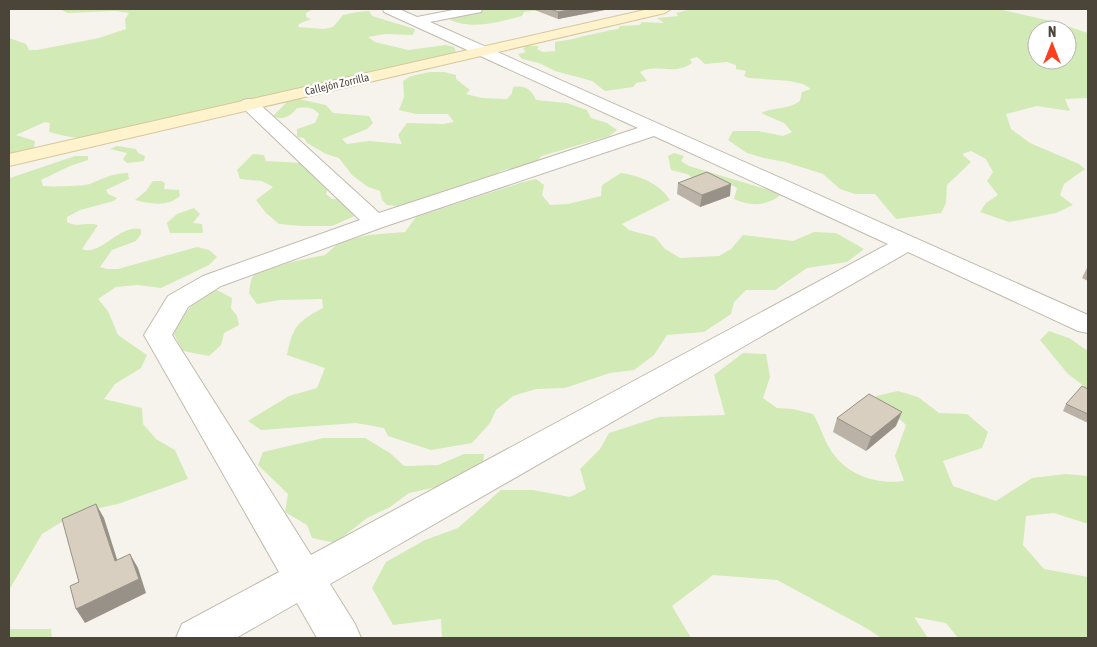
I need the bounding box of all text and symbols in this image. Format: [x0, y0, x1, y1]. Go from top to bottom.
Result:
north arrow [1027, 20, 1077, 70]
text: N [1048, 24, 1056, 40]
street label: Callejón Zorrilla [304, 71, 370, 97]

